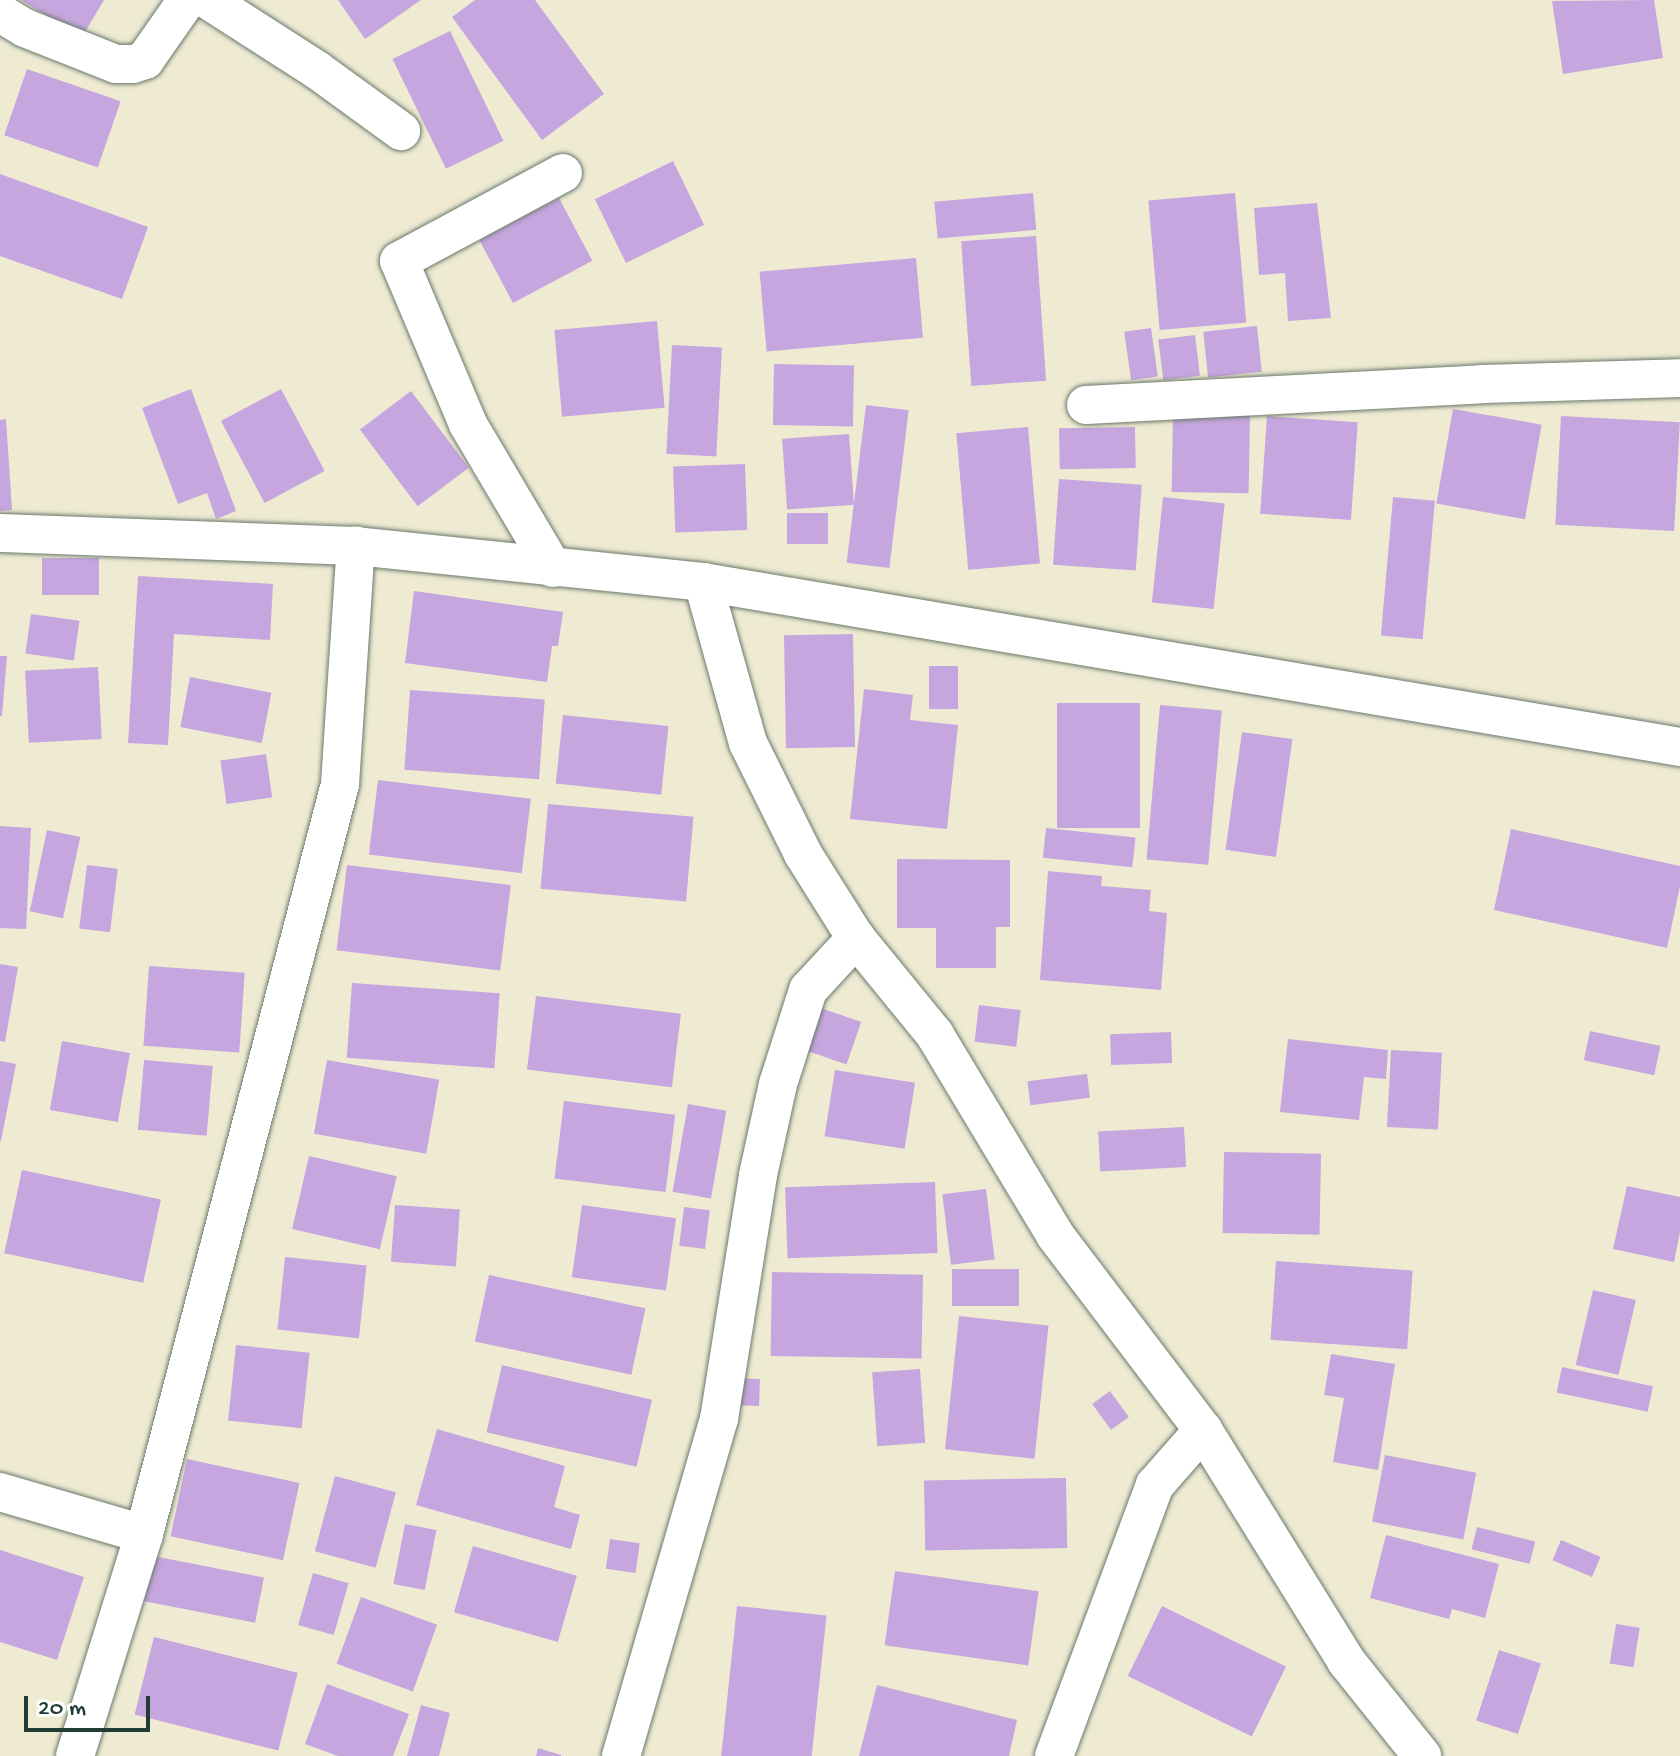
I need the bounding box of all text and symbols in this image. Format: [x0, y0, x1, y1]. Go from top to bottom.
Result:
scale bar [28, 1680, 154, 1730]
text: 20 m [38, 1695, 86, 1724]

